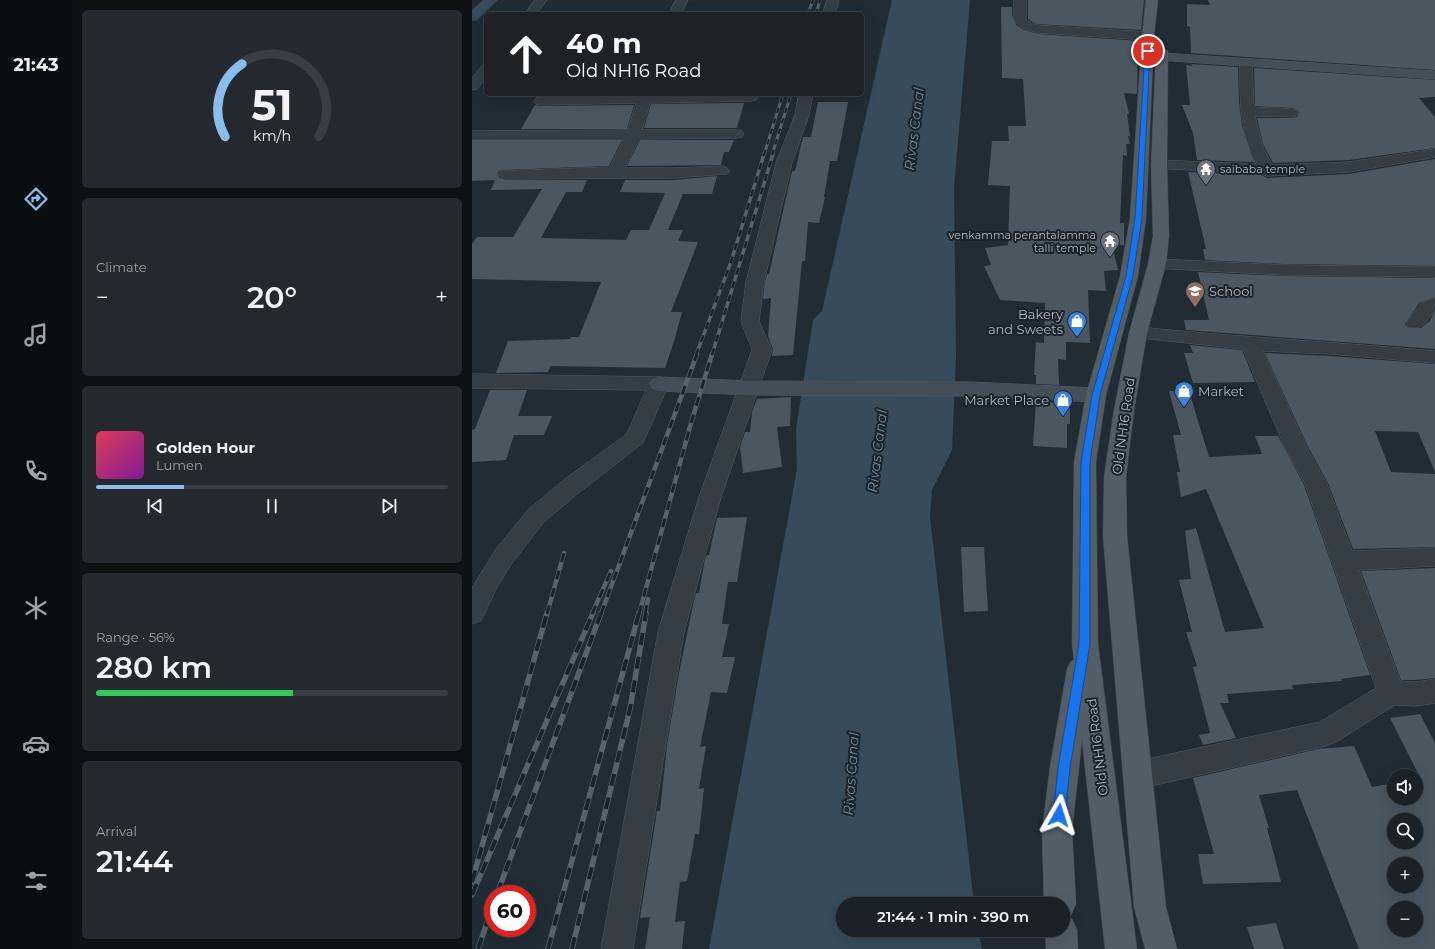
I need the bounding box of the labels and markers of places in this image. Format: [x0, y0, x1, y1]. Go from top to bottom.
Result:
pin [1131, 34, 1165, 68]
temple icon: saibaba temple [1195, 158, 1217, 186]
place label: saibaba temple [1220, 162, 1306, 176]
place label: venkamma perantalamma talli temple [948, 228, 1096, 255]
temple icon: venkamma perantalamma talli temple [1099, 230, 1121, 258]
school or university icon: School [1184, 280, 1206, 308]
place label: School [1209, 283, 1253, 299]
place label: Bakery and Sweets [988, 306, 1064, 337]
shop icon: Bakery and Sweets [1066, 310, 1088, 338]
shop icon: Market [1173, 380, 1195, 408]
place label: Market [1198, 383, 1244, 399]
shop icon: Market Place [1052, 389, 1074, 417]
place label: Market Place [964, 392, 1049, 408]

